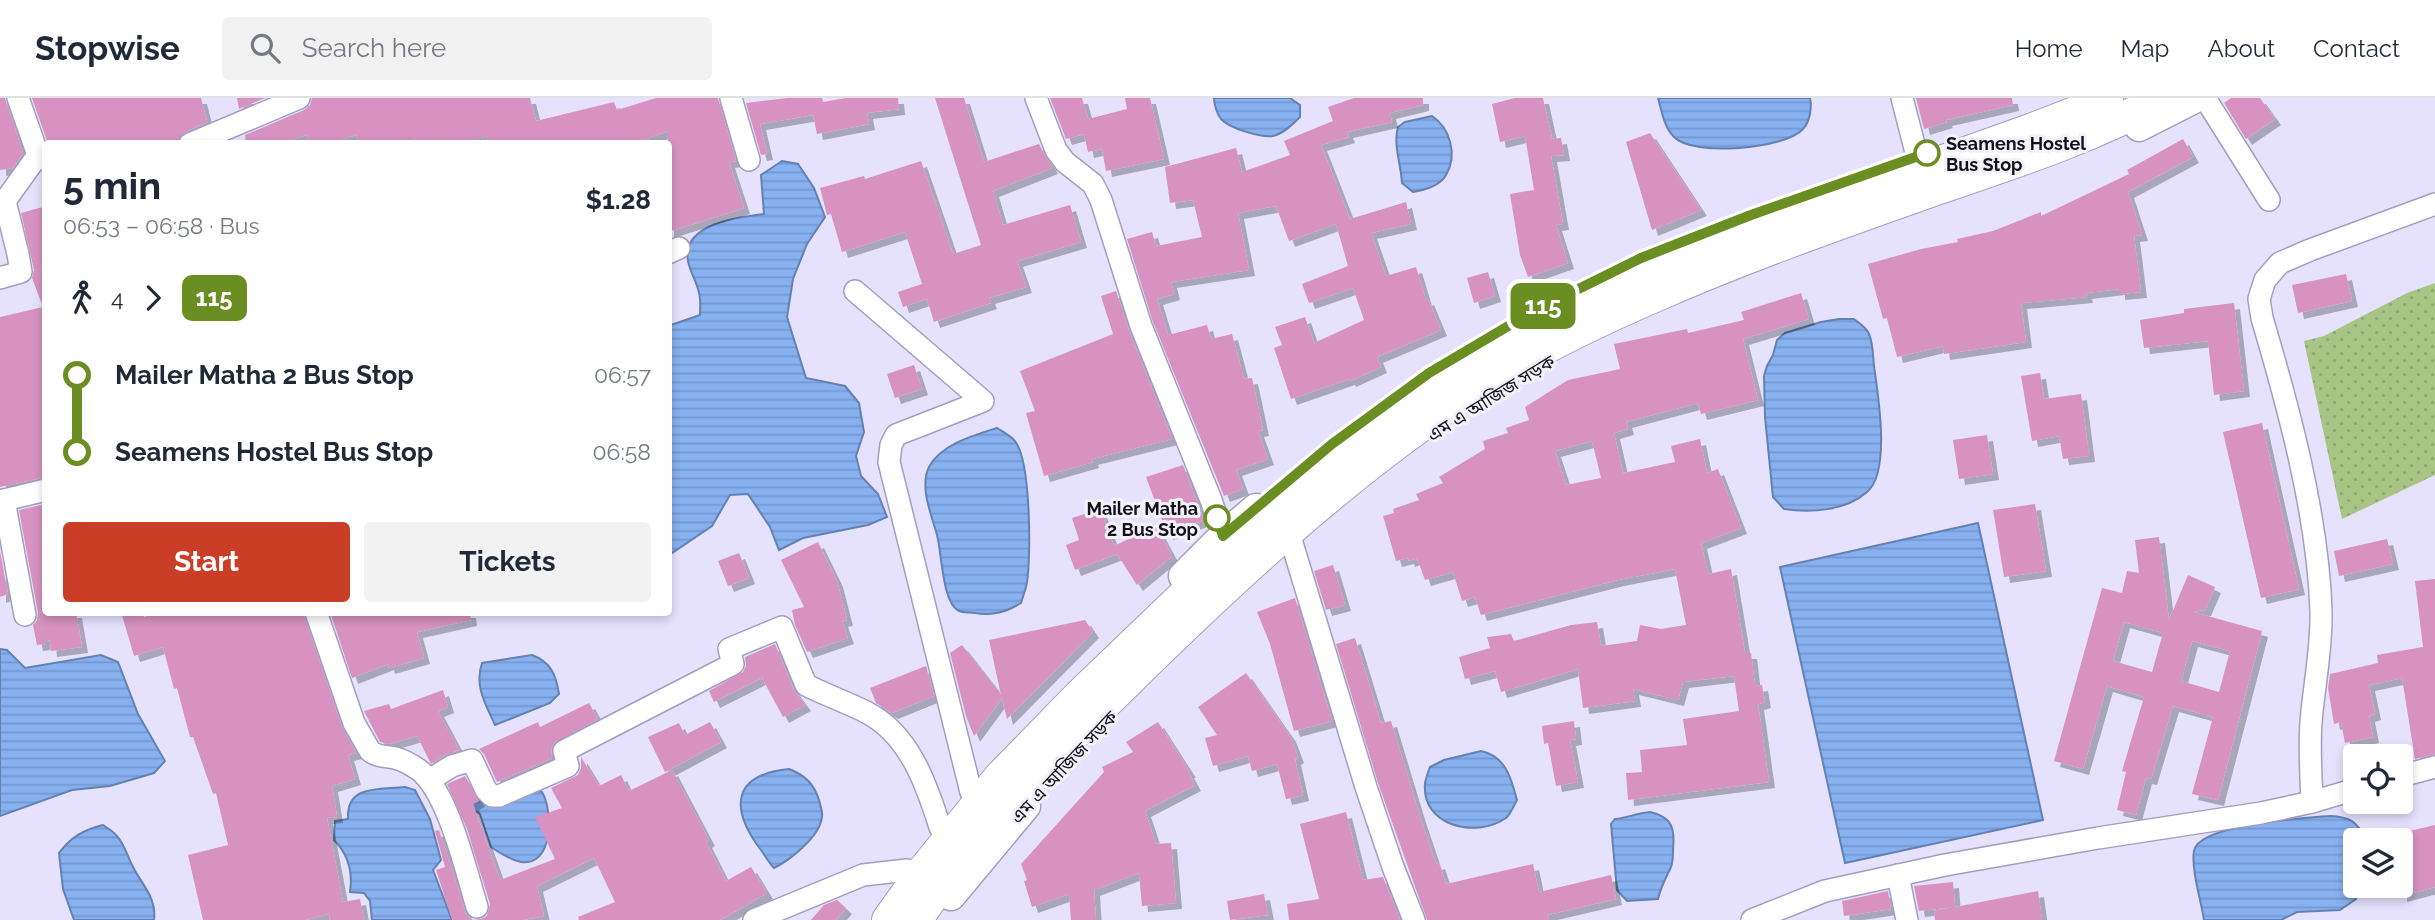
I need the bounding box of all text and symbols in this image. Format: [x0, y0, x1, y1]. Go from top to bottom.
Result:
search box [222, 17, 712, 80]
text: Stopwise [35, 29, 180, 68]
icon: search [246, 29, 284, 67]
text: Search here [302, 33, 446, 63]
text: Home [2015, 34, 2083, 63]
text: Map [2121, 34, 2169, 63]
text: About [2207, 34, 2275, 63]
text: Contact [2313, 34, 2400, 63]
place label: Seamens Hostel Bus Stop [1946, 133, 2086, 175]
marker: Seamens Hostel Bus Stop [1914, 140, 1940, 166]
text: 5 min [63, 163, 161, 208]
text: $1.28 [585, 185, 651, 215]
text: 06:53 – 06:58 · Bus [63, 212, 260, 239]
icon: walk [63, 279, 101, 317]
icon: forward [134, 279, 172, 317]
text: 115 [196, 283, 233, 312]
line badge: 115 [1503, 283, 1583, 329]
text: 4 [111, 284, 124, 311]
text: 115 [1524, 291, 1562, 320]
street label: এম এ আজিজ সড়ক [1423, 350, 1559, 446]
text: Mailer Matha 2 Bus Stop [115, 360, 414, 390]
text: 06:57 [594, 361, 651, 388]
text: Seamens Hostel Bus Stop [115, 437, 433, 467]
text: 06:58 [593, 438, 651, 465]
place label: Mailer Matha 2 Bus Stop [1086, 498, 1198, 540]
marker: Mailer Matha 2 Bus Stop [1204, 505, 1230, 531]
button: Start [63, 522, 350, 602]
button: Tickets [364, 522, 651, 602]
street label: এম এ আজিজ সড়ক [1006, 706, 1122, 828]
map controls [2343, 744, 2413, 898]
button: locate [2343, 744, 2413, 814]
button: layers [2343, 828, 2413, 898]

